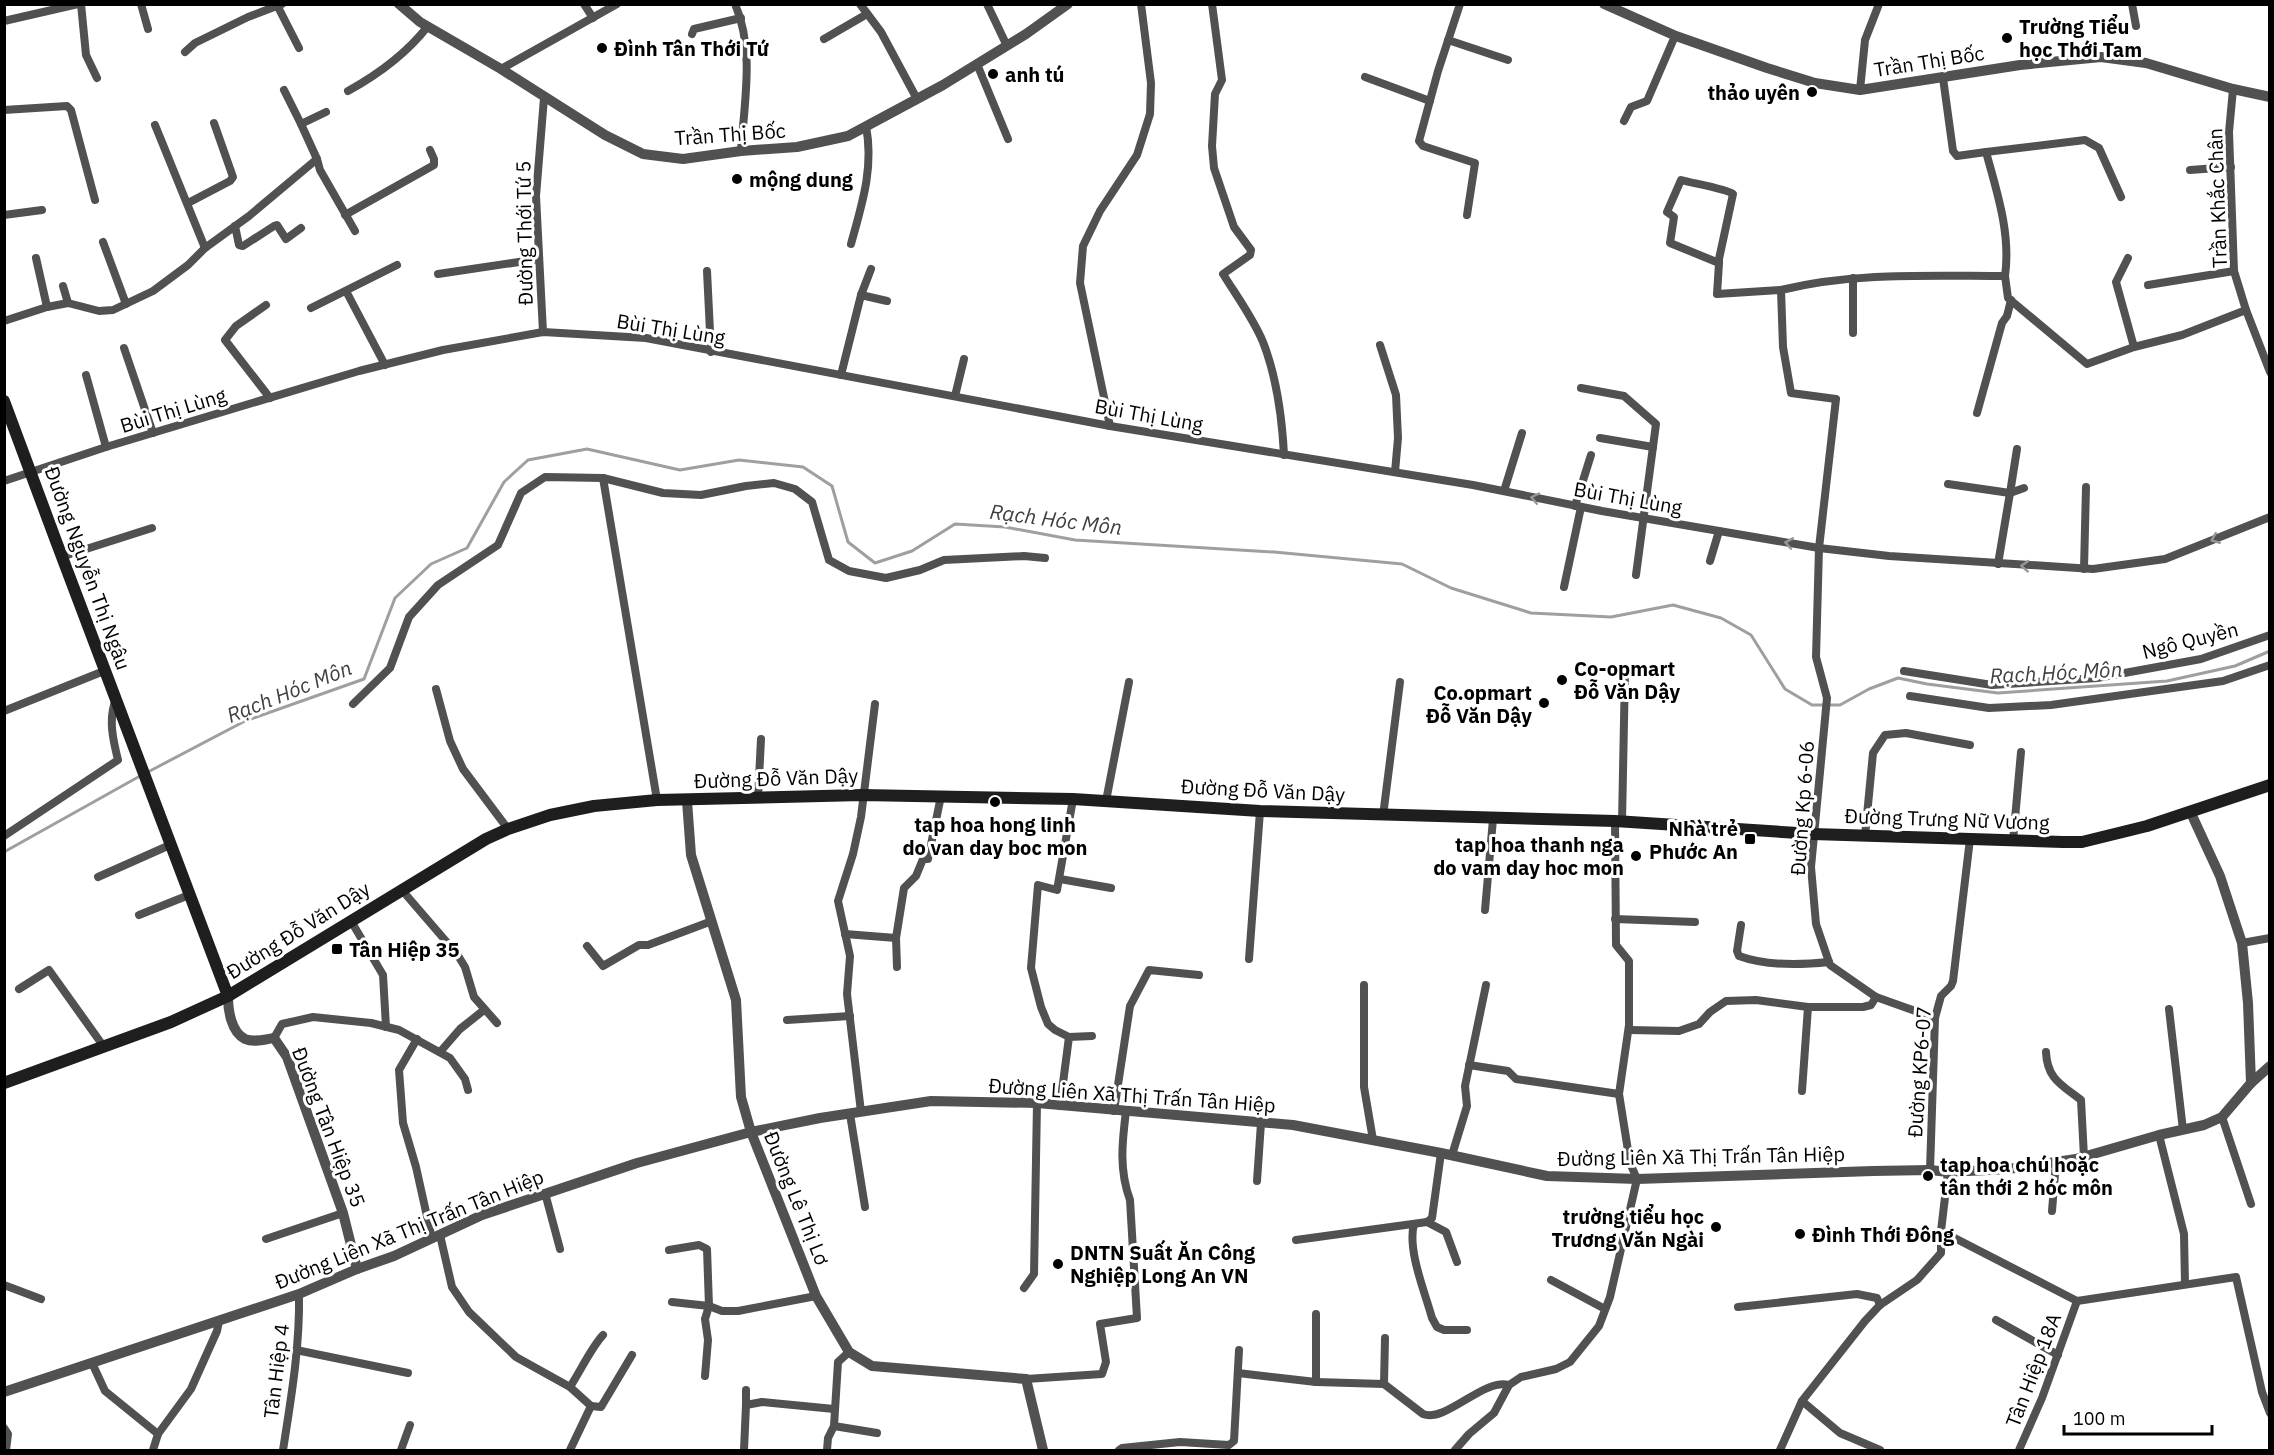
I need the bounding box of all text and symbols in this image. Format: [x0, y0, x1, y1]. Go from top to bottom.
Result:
place label: Trường Tiểu học Thới Tam [2019, 13, 2142, 63]
marker: Trường Tiểu học Thới Tam [2000, 31, 2014, 45]
place label: Đình Tân Thới Tứ [614, 35, 769, 62]
street label: Trần Thị Bốc [1872, 39, 1986, 83]
marker: Đình Tân Thới Tứ [595, 41, 609, 55]
place label: anh tú [1005, 61, 1065, 88]
marker: anh tú [986, 67, 1000, 81]
place label: thảo uyên [1707, 79, 1800, 106]
marker: thảo uyên [1805, 85, 1819, 99]
street label: Trần Thị Bốc [673, 117, 787, 151]
street label: Trần Khắc Chân [2201, 128, 2233, 268]
street label: Đường Thới Tứ 5 [509, 160, 539, 306]
place label: mộng dung [749, 166, 854, 193]
marker: mộng dung [730, 172, 744, 186]
street label: Bùi Thị Lùng [615, 307, 728, 351]
street label: Bùi Thị Lùng [117, 381, 230, 439]
street label: Bùi Thị Lùng [1093, 392, 1206, 438]
street label: Đường Nguyễn Thị Ngâu [39, 462, 137, 674]
street label: Bùi Thị Lùng [1572, 475, 1685, 521]
one-way arrow [1530, 492, 1540, 505]
water label: Rạch Hóc Môn [988, 497, 1124, 541]
one-way arrow [2210, 532, 2221, 544]
one-way arrow [1784, 537, 1794, 550]
one-way arrow [2020, 559, 2029, 572]
street label: Ngô Quyền [2139, 615, 2241, 665]
water label: Rạch Hóc Môn [222, 653, 356, 729]
place label: Co-opmart Đỗ Văn Dậy [1574, 655, 1680, 705]
water label: Rạch Hóc Môn [1989, 655, 2123, 689]
marker: Co-opmart Đỗ Văn Dậy [1555, 673, 1569, 687]
place label: Co.opmart Đỗ Văn Dậy [1426, 679, 1532, 729]
marker: Co.opmart Đỗ Văn Dậy [1537, 696, 1551, 710]
street label: Đường Kp 6-06 [1784, 739, 1820, 877]
street label: Đường Đỗ Văn Dậy [693, 762, 859, 794]
street label: Đường Đỗ Văn Dậy [1180, 772, 1346, 808]
marker: tap hoa hong linh do van day boc mon [988, 795, 1002, 809]
street label: Đường Trưng Nữ Vương [1844, 802, 2050, 836]
place label: tap hoa hong linh do van day boc mon [902, 811, 1088, 861]
place label: Nhà trẻ Phước An [1649, 815, 1738, 865]
place label: tap hoa thanh nga do vam day hoc mon [1433, 831, 1624, 881]
marker: Nhà trẻ Phước An [1743, 832, 1757, 846]
marker: tap hoa thanh nga do vam day hoc mon [1629, 849, 1643, 863]
street label: Đường Đỗ Văn Dậy [221, 875, 375, 985]
place label: Tân Hiệp 35 [349, 936, 460, 963]
marker: Tân Hiệp 35 [330, 942, 344, 956]
street label: Đường KP6-07 [1901, 1005, 1937, 1139]
street label: Đường Tân Hiệp 35 [286, 1043, 372, 1211]
street label: Đường Liên Xã Thị Trấn Tân Hiệp [987, 1071, 1277, 1119]
street label: Đường Lê Thị Lơ [758, 1127, 836, 1269]
street label: Đường Liên Xã Thị Trấn Tân Hiệp [1557, 1140, 1845, 1172]
place label: tap hoa chú hoặc tân thới 2 hóc môn [1940, 1151, 2113, 1201]
street label: Đường Liên Xã Thị Trấn Tân Hiệp [271, 1163, 547, 1295]
marker: tap hoa chú hoặc tân thới 2 hóc môn [1921, 1169, 1935, 1183]
place label: trường tiểu học Trương Văn Ngài [1551, 1203, 1704, 1253]
marker: trường tiểu học Trương Văn Ngài [1709, 1220, 1723, 1234]
place label: Đình Thới Đông [1812, 1221, 1955, 1248]
marker: Đình Thới Đông [1793, 1227, 1807, 1241]
place label: DNTN Suất Ăn Công Nghiệp Long An VN [1070, 1239, 1256, 1289]
marker: DNTN Suất Ăn Công Nghiệp Long An VN [1051, 1257, 1065, 1271]
street label: Tân Hiệp 18A [1999, 1309, 2067, 1431]
street label: Tân Hiệp 4 [257, 1322, 295, 1420]
scale bar [2064, 1398, 2212, 1436]
text: 100 m [2073, 1407, 2125, 1430]

